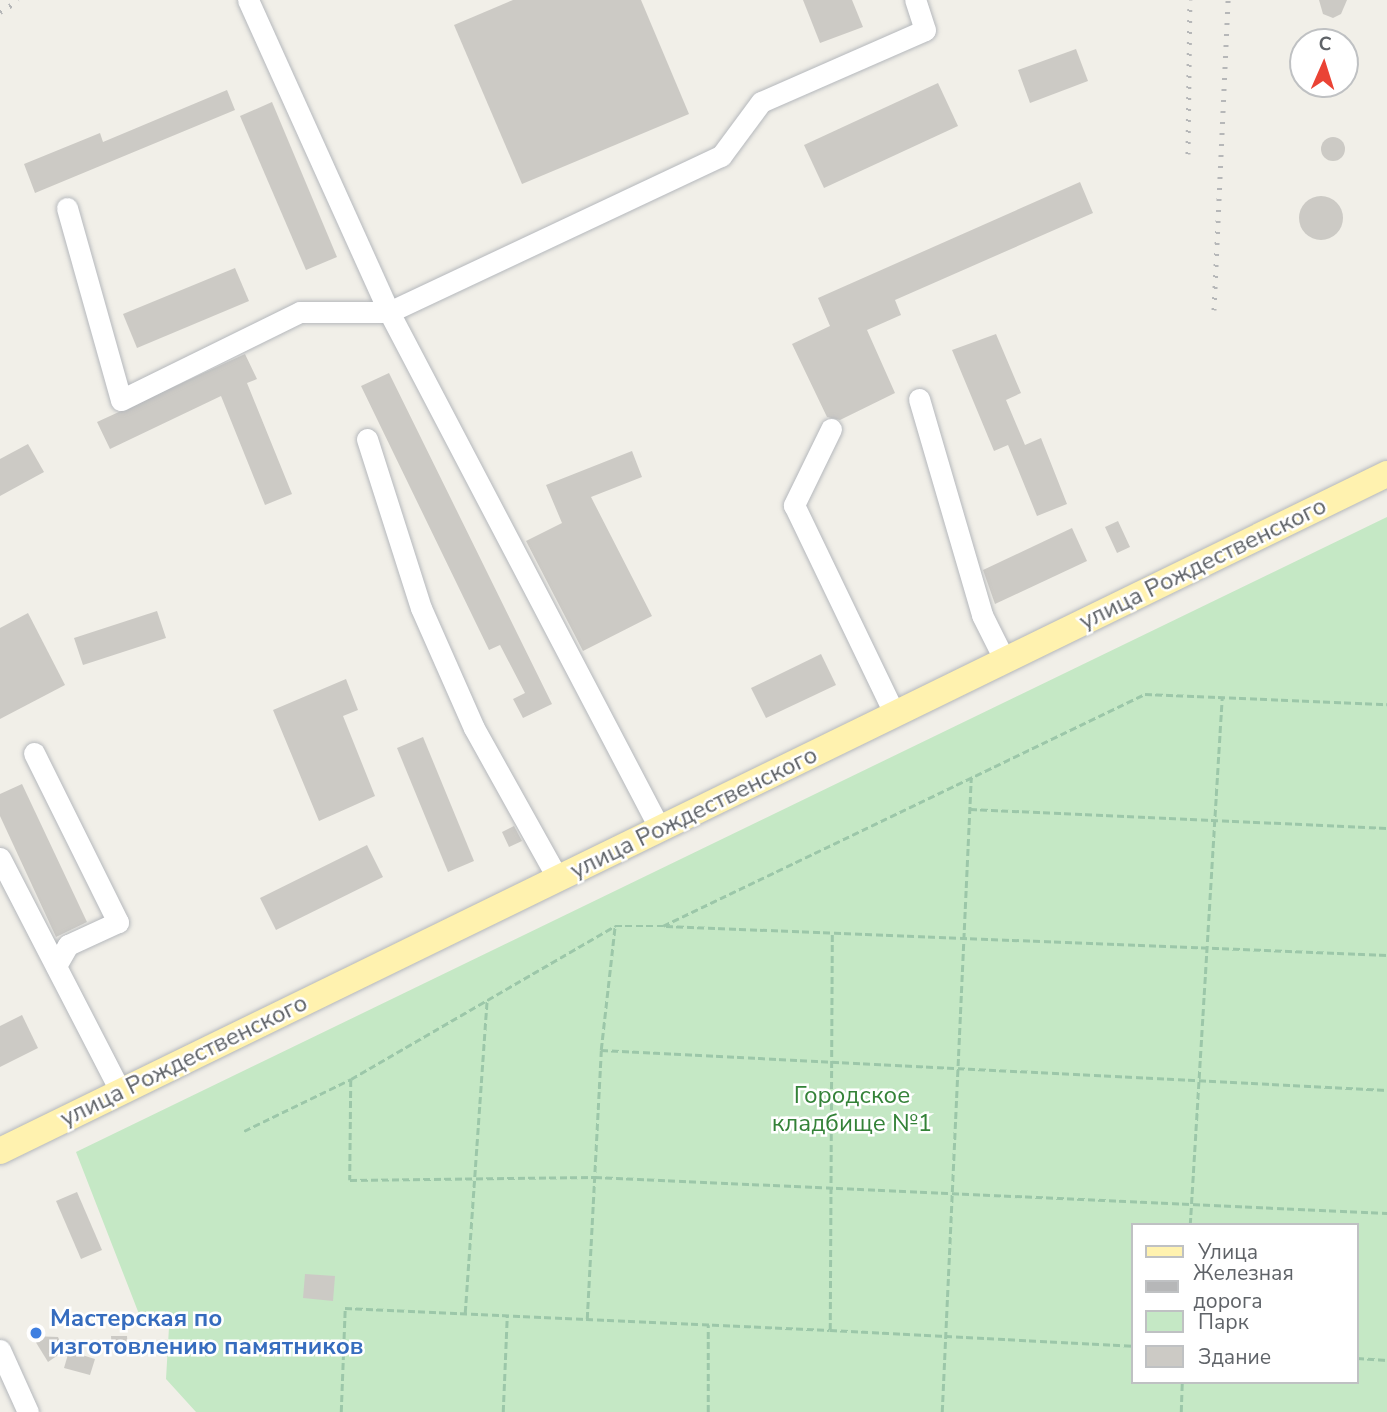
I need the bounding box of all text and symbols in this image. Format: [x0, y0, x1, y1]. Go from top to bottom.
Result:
north arrow [1289, 28, 1359, 98]
text: С [1318, 31, 1332, 57]
street label: улица Рождественского [1075, 492, 1331, 636]
street label: улица Рождественского [566, 741, 822, 885]
street label: улица Рождественского [56, 989, 312, 1133]
park label: Городское кладбище №1 [772, 1082, 932, 1138]
legend [1132, 1223, 1359, 1384]
text: Улица [1198, 1238, 1258, 1266]
text: Железная дорога [1193, 1259, 1294, 1315]
place label: Мастерская по изготовлению памятников [50, 1305, 363, 1361]
text: Парк [1198, 1308, 1249, 1336]
marker: Мастерская по изготовлению памятников [28, 1325, 44, 1341]
text: Здание [1198, 1343, 1271, 1371]

